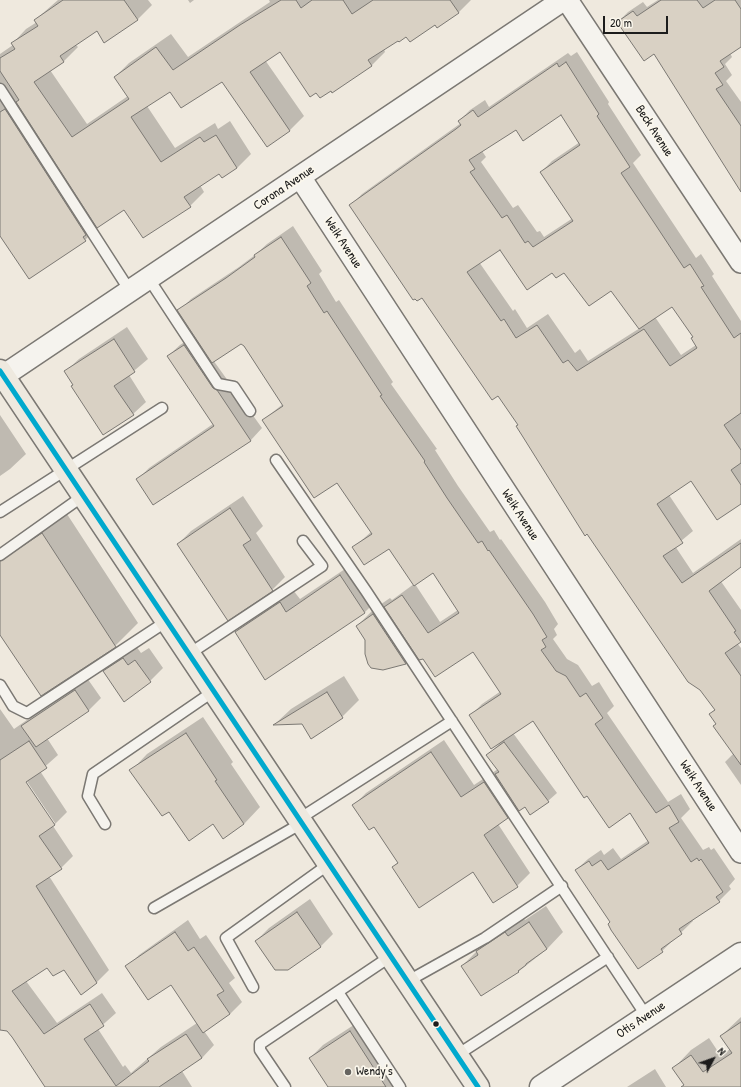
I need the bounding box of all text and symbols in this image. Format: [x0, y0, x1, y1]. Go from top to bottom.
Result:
scale bar [605, 8, 670, 34]
text: 20 m [610, 14, 632, 31]
street label: Beck Avenue [632, 102, 676, 160]
street label: Corona Avenue [251, 162, 317, 214]
street label: Weik Avenue [321, 215, 365, 271]
street label: Weik Avenue [498, 487, 542, 543]
street label: Weik Avenue [676, 758, 720, 814]
street label: Otis Avenue [614, 998, 668, 1042]
unlabelled marker [431, 1019, 441, 1029]
north arrow [693, 1039, 733, 1079]
text: N [715, 1044, 729, 1058]
place label: Wendy's [356, 1064, 393, 1080]
marker: Wendy's [343, 1067, 353, 1077]

